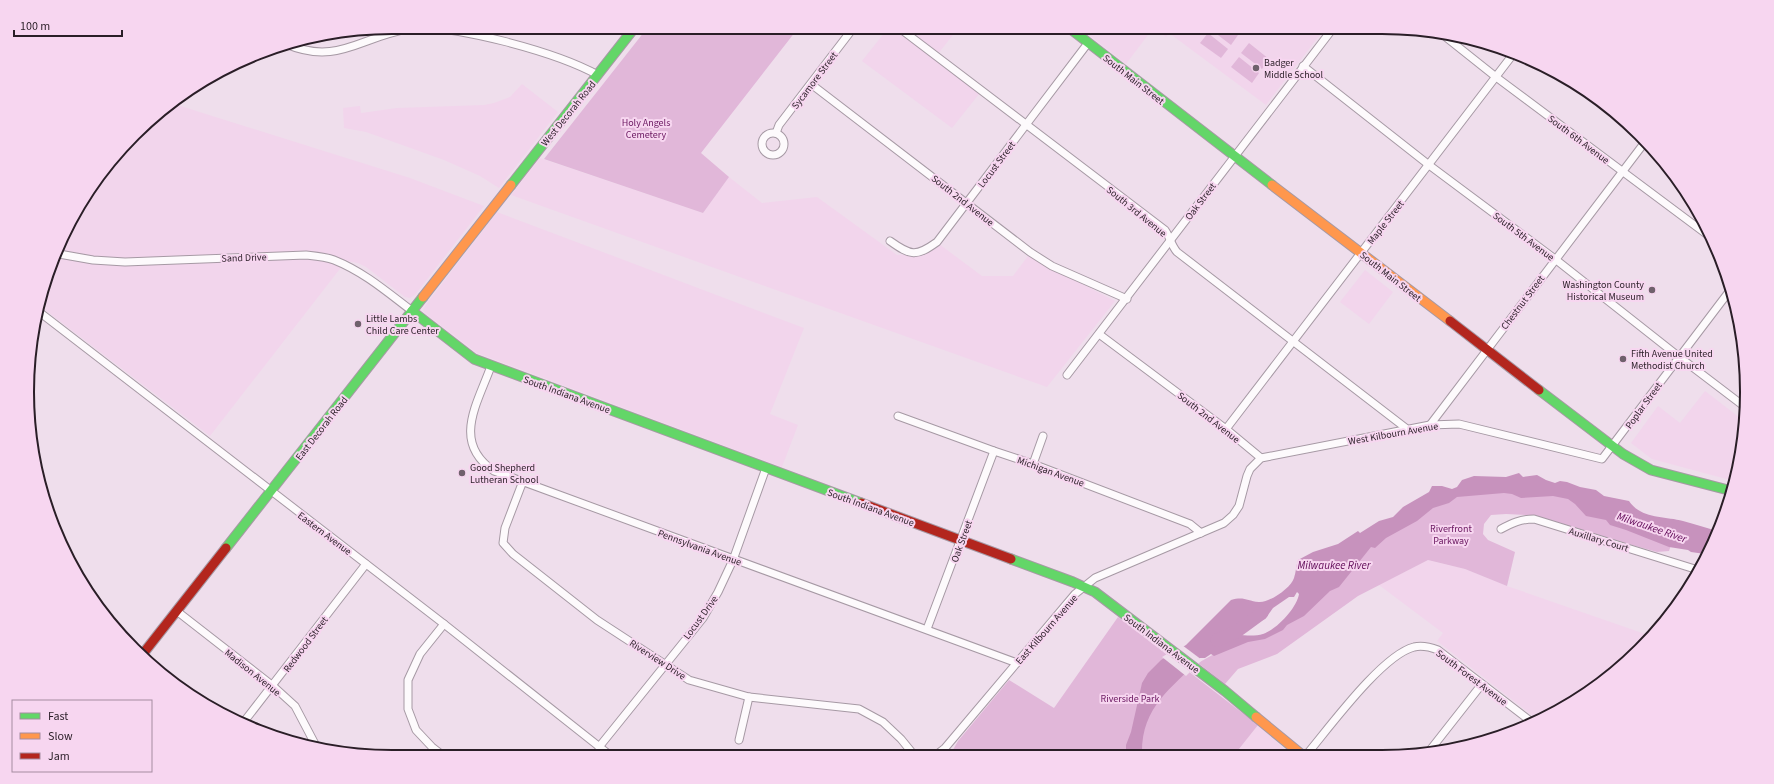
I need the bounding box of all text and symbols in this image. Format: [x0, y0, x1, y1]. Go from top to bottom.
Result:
scale bar [14, 12, 122, 38]
text: 100 m [20, 18, 50, 35]
street label: Sycamore Street [789, 49, 841, 112]
street label: South Main Street [1100, 51, 1167, 109]
place label: Badger Middle School [1264, 56, 1324, 82]
marker: Badger Middle School [1251, 63, 1261, 73]
street label: West Decorah Road [538, 78, 599, 149]
street label: South 6th Avenue [1545, 112, 1612, 168]
park label: Holy Angels Cemetery [622, 116, 670, 142]
street label: Locust Street [975, 138, 1019, 191]
street label: South 2nd Avenue [928, 172, 997, 230]
street label: Oak Street [1182, 179, 1220, 223]
street label: South 3rd Avenue [1103, 183, 1169, 240]
street label: Maple Street [1364, 197, 1408, 248]
street label: South 5th Avenue [1490, 209, 1557, 265]
street label: South Main Street [1357, 248, 1424, 306]
street label: Sand Drive [221, 250, 267, 266]
street label: Chestnut Street [1498, 272, 1548, 333]
place label: Washington County Historical Museum [1562, 278, 1644, 304]
marker: Washington County Historical Museum [1647, 285, 1657, 295]
place label: Little Lambs Child Care Center [366, 312, 439, 338]
marker: Little Lambs Child Care Center [353, 319, 363, 329]
place label: Fifth Avenue United Methodist Church [1631, 347, 1713, 373]
marker: Fifth Avenue United Methodist Church [1618, 354, 1628, 364]
street label: South Indiana Avenue [521, 373, 612, 417]
street label: Poplar Street [1622, 379, 1666, 432]
street label: South 2nd Avenue [1174, 389, 1243, 447]
street label: East Decorah Road [292, 394, 351, 464]
street label: West Kilbourn Avenue [1347, 419, 1439, 449]
street label: Michigan Avenue [1015, 453, 1086, 491]
place label: Good Shepherd Lutheran School [470, 461, 539, 487]
marker: Good Shepherd Lutheran School [457, 468, 467, 478]
street label: South Indiana Avenue [825, 486, 916, 530]
street label: Eastern Avenue [295, 509, 354, 559]
water label: Milwaukee River [1615, 509, 1690, 547]
street label: Oak Street [948, 518, 976, 564]
park label: Riverfront Parkway [1430, 522, 1473, 548]
street label: Auxillary Court [1567, 524, 1631, 556]
street label: Pennsylvania Avenue [656, 526, 743, 570]
water label: Milwaukee River [1298, 558, 1372, 573]
street label: East Kilbourn Avenue [1012, 592, 1081, 668]
street label: Locust Drive [680, 593, 722, 642]
street label: South Indiana Avenue [1121, 611, 1202, 677]
street label: Redwood Street [280, 613, 332, 675]
street label: Riverview Drive [627, 636, 688, 683]
street label: Madison Avenue [221, 646, 283, 700]
street label: South Forest Avenue [1433, 646, 1510, 709]
park label: Riverside Park [1100, 692, 1160, 706]
legend [12, 700, 152, 772]
text: Fast [48, 708, 68, 725]
text: Slow [48, 728, 73, 745]
text: Jam [48, 748, 70, 765]

